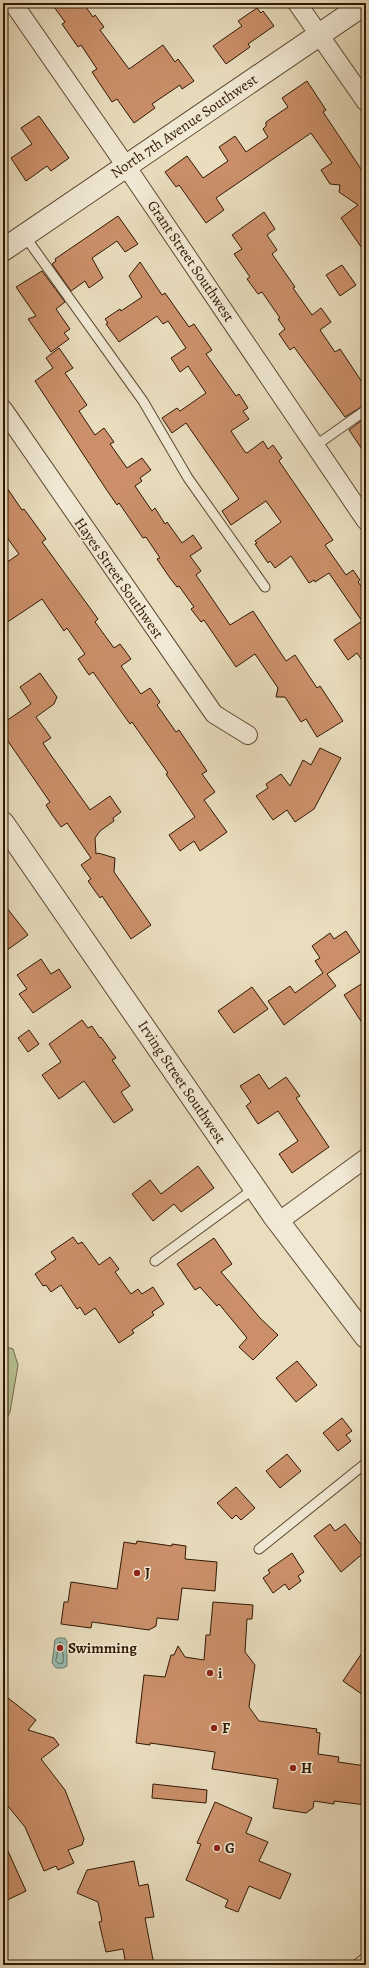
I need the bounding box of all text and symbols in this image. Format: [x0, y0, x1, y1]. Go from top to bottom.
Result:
street label: North 7th Avenue Southwest [107, 69, 262, 183]
street label: Grant Street Southwest [143, 196, 239, 326]
street label: Hayes Street Southwest [70, 513, 168, 643]
street label: Irving Street Southwest [133, 1016, 231, 1148]
place label: J [145, 1563, 150, 1583]
marker: J [132, 1568, 142, 1578]
place label: Swimming [68, 1638, 137, 1658]
marker: Swimming [55, 1643, 65, 1653]
place label: i [218, 1663, 223, 1683]
marker: i [205, 1668, 215, 1678]
place label: F [222, 1718, 230, 1738]
marker: F [209, 1723, 219, 1733]
place label: H [301, 1758, 312, 1778]
marker: H [288, 1763, 298, 1773]
place label: G [225, 1838, 235, 1858]
marker: G [212, 1843, 222, 1853]

